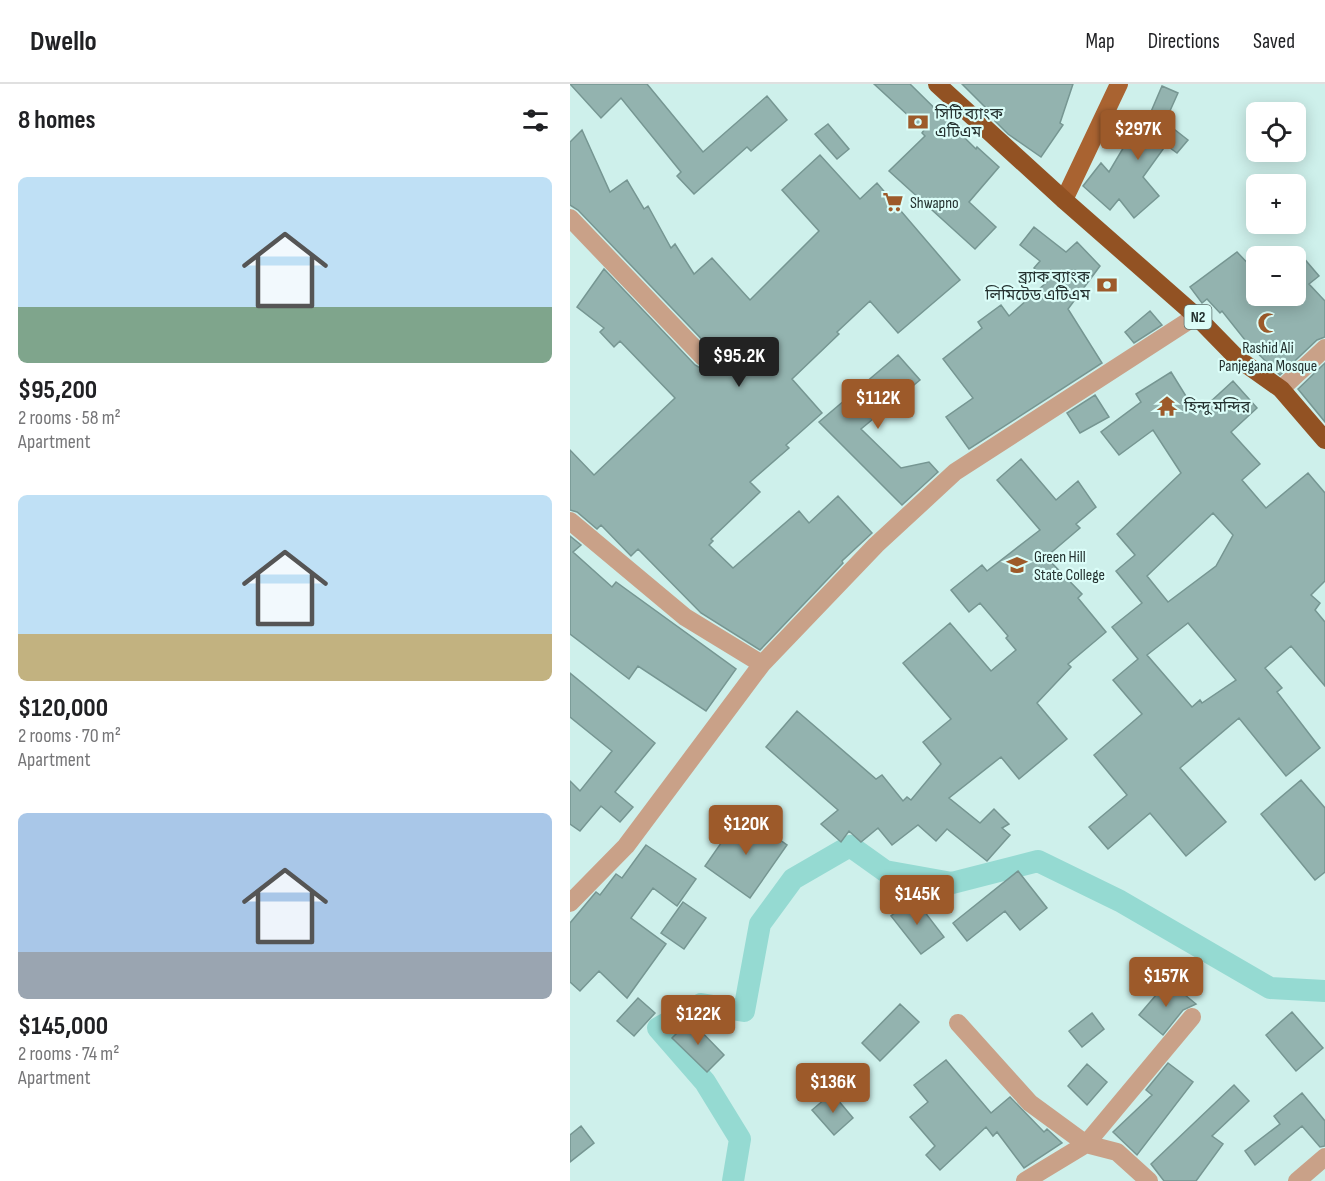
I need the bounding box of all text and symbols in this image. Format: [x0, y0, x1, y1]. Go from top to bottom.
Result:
text: Dwello [30, 25, 97, 58]
text: Map [1085, 29, 1115, 54]
text: Directions [1148, 29, 1220, 54]
text: Saved [1253, 29, 1295, 54]
map controls [1246, 102, 1306, 306]
button: locate [1246, 102, 1306, 162]
icon: filters [519, 104, 552, 137]
place label: সিটি ব্যাংক এটিএম [934, 104, 1004, 142]
text: 8 homes [18, 105, 96, 136]
bank icon: সিটি ব্যাংক এটিএম [906, 110, 930, 134]
pin: $297K [1096, 110, 1180, 161]
text: $297K [1114, 117, 1162, 141]
button: + [1246, 174, 1306, 234]
supermarket icon: Shwapno [881, 190, 905, 214]
place label: Shwapno [910, 194, 959, 213]
icon: home [231, 216, 339, 324]
button: − [1246, 246, 1306, 306]
place label: ব্র্যাক ব্যাংক লিমিটেড এটিএম [984, 268, 1091, 305]
bank icon: ব্র্যাক ব্যাংক লিমিটেড এটিএম [1095, 273, 1119, 297]
road number: N2 [1184, 305, 1212, 329]
mosque icon: Rashid Ali Panjegana Mosque [1256, 311, 1280, 335]
pin: $95.2K [690, 337, 788, 388]
place label: Rashid Ali Panjegana Mosque [1219, 339, 1317, 376]
text: $95.2K [713, 344, 765, 368]
text: $95,200 [18, 375, 97, 406]
pin: $112K [836, 379, 920, 430]
text: $112K [856, 386, 900, 410]
temple icon: হিন্দু মন্দির [1155, 394, 1179, 418]
place label: হিন্দু মন্দির [1183, 397, 1251, 417]
text: 2 rooms · 58 m² [18, 406, 121, 430]
text: Apartment [18, 430, 91, 454]
icon: home [231, 534, 339, 642]
place label: Green Hill State College [1034, 548, 1105, 585]
school or university icon: Green Hill State College [1005, 553, 1029, 577]
text: $120,000 [18, 693, 108, 724]
text: 2 rooms · 70 m² [18, 724, 121, 748]
text: Apartment [18, 748, 91, 772]
pin: $120K [704, 805, 788, 856]
text: $120K [723, 812, 769, 836]
icon: home [231, 852, 339, 960]
pin: $145K [875, 875, 959, 926]
text: $145K [894, 882, 940, 906]
pin: $157K [1124, 957, 1208, 1008]
text: $157K [1143, 964, 1189, 988]
pin: $122K [656, 995, 740, 1046]
text: $122K [675, 1002, 721, 1026]
text: $145,000 [18, 1011, 108, 1042]
text: 2 rooms · 74 m² [18, 1042, 119, 1066]
pin: $136K [791, 1063, 875, 1114]
text: Apartment [18, 1066, 91, 1090]
text: $136K [810, 1070, 856, 1094]

